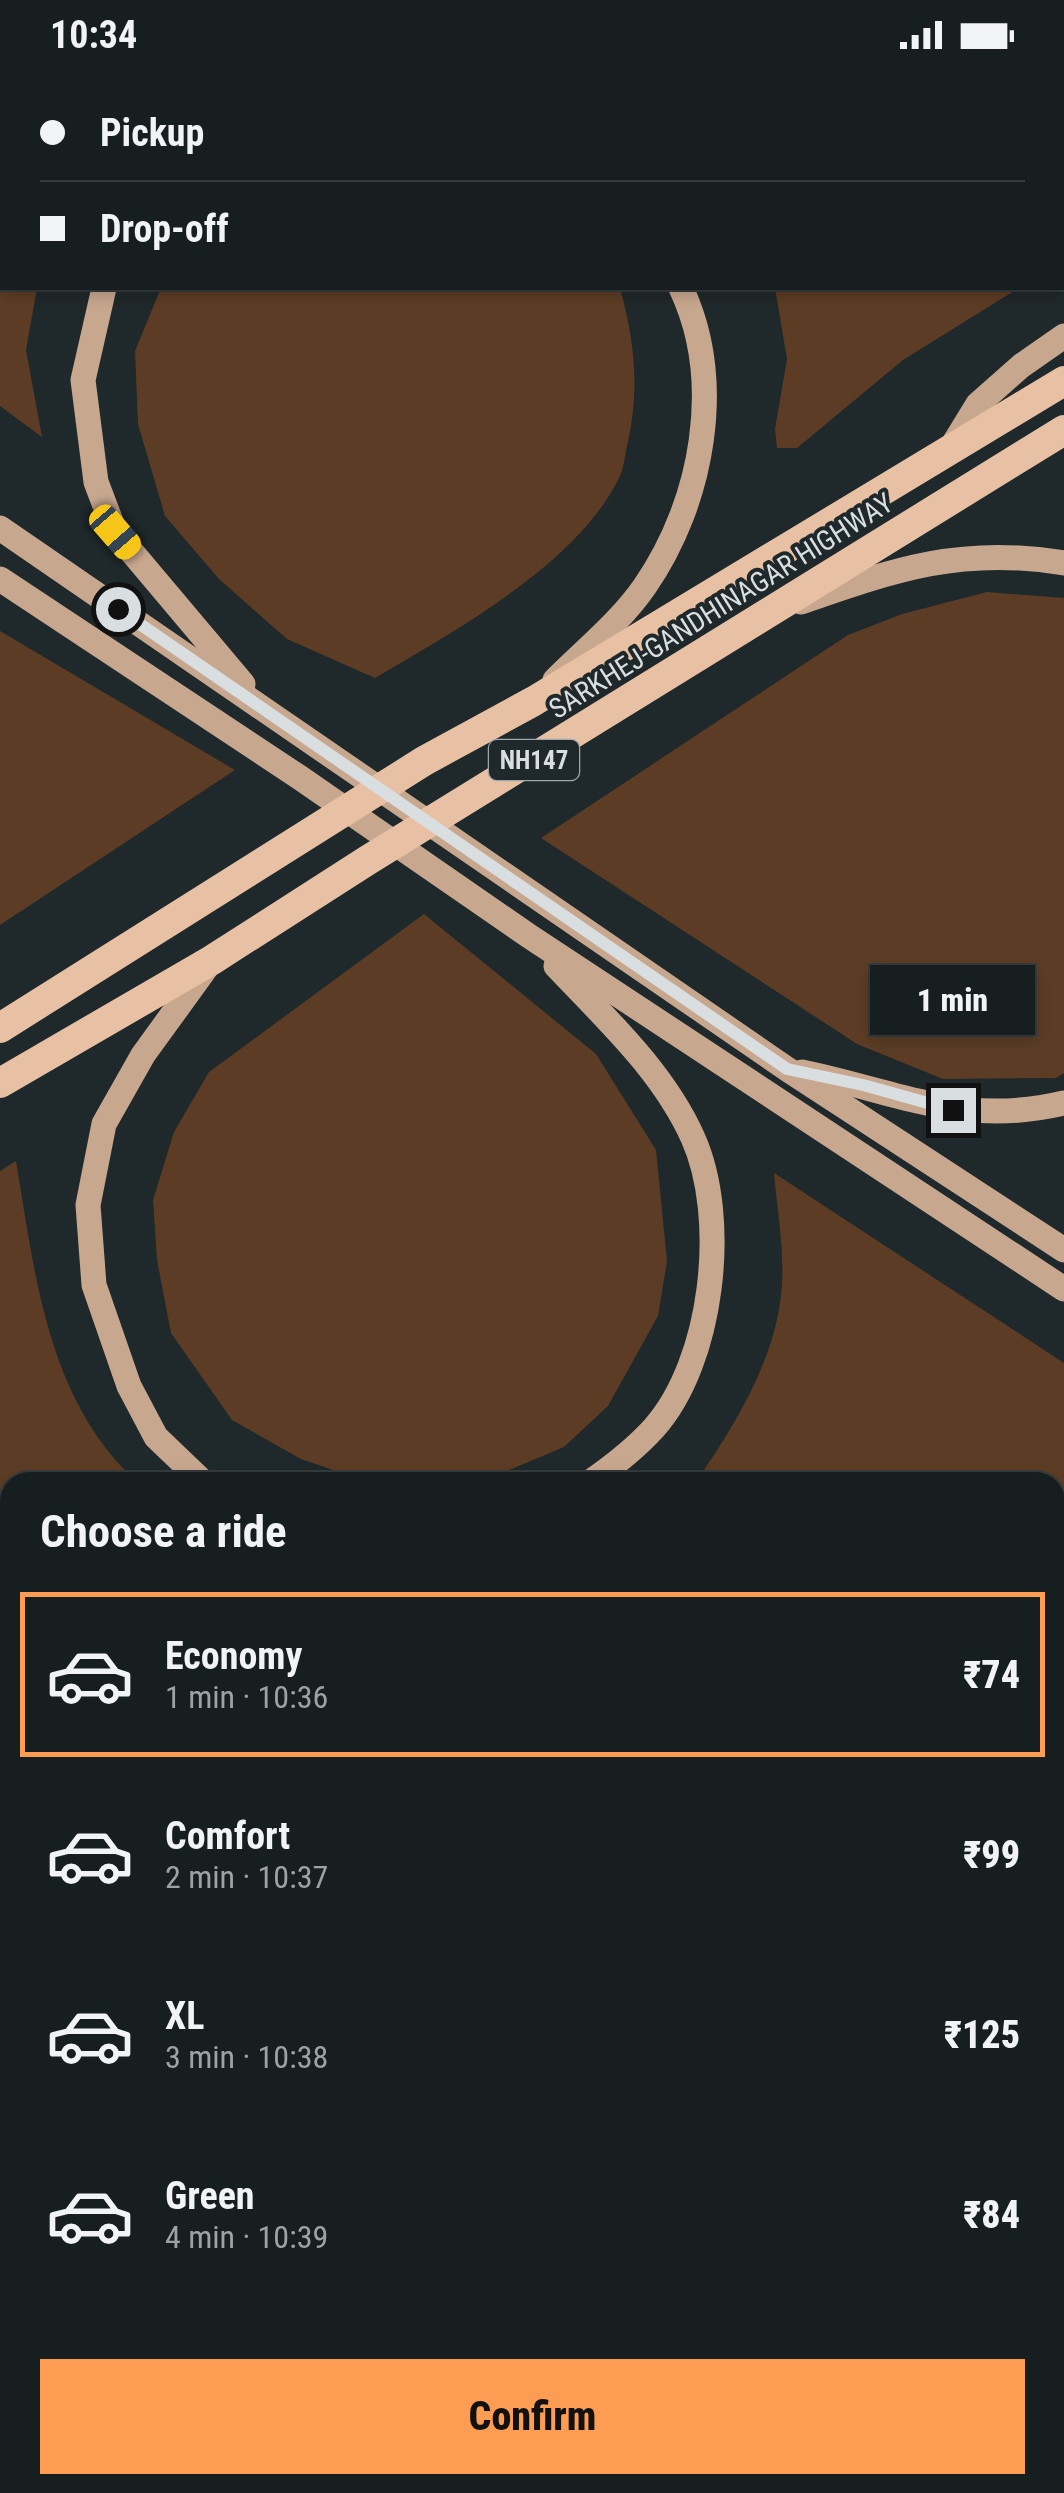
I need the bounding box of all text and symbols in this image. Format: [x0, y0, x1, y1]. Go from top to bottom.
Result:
text: 10:34 [50, 13, 137, 57]
text: Pickup [100, 111, 204, 155]
text: Drop-off [100, 207, 229, 251]
street label: SARKHEJ-GANDHINAGAR HIGHWAY [543, 486, 899, 726]
car [84, 500, 146, 564]
route start [96, 587, 141, 632]
road number: NH147 [489, 740, 579, 780]
callout: 1 min [870, 965, 1036, 1035]
text: 1 min [917, 981, 988, 1019]
route end [931, 1088, 976, 1133]
text: Choose a ride [40, 1505, 287, 1558]
icon: car [45, 1630, 135, 1720]
text: Economy [165, 1634, 302, 1678]
text: ₹74 [963, 1653, 1020, 1697]
text: 1 min · 10:36 [165, 1678, 328, 1716]
icon: car [45, 1810, 135, 1900]
text: Comfort [165, 1814, 290, 1858]
text: ₹99 [963, 1833, 1020, 1877]
text: 2 min · 10:37 [165, 1858, 328, 1896]
icon: car [45, 1990, 135, 2080]
text: XL [165, 1994, 204, 2038]
text: ₹125 [944, 2013, 1020, 2057]
text: 3 min · 10:38 [165, 2038, 328, 2076]
icon: car [45, 2170, 135, 2260]
text: Green [165, 2174, 255, 2218]
text: ₹84 [963, 2193, 1020, 2237]
text: 4 min · 10:39 [165, 2218, 328, 2256]
button: Confirm [40, 2359, 1025, 2474]

